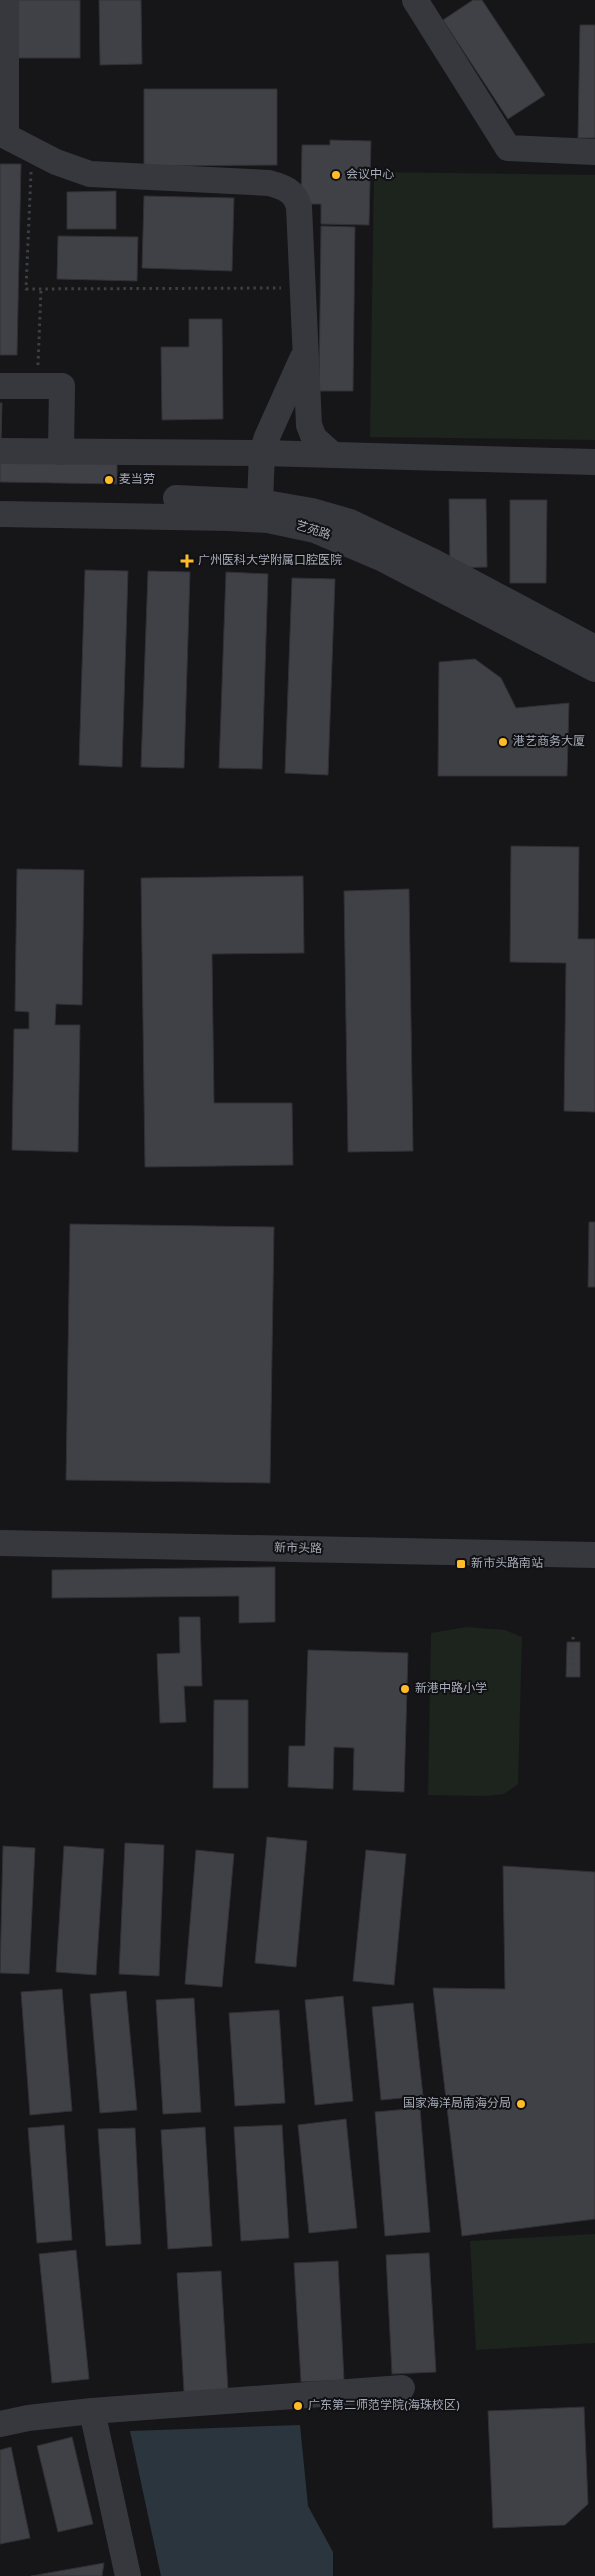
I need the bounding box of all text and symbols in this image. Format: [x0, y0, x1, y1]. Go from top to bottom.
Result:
place label: 会议中心 [346, 167, 394, 183]
marker: 会议中心 [330, 169, 342, 181]
place label: 麦当劳 [119, 472, 155, 488]
marker: 麦当劳 [103, 474, 115, 486]
street label: 艺苑路 [293, 518, 333, 544]
place label: 广州医科大学附属口腔医院 [198, 553, 342, 569]
marker: 广州医科大学附属口腔医院 [180, 554, 194, 568]
place label: 港艺商务大厦 [513, 734, 585, 750]
marker: 港艺商务大厦 [497, 736, 509, 748]
street label: 新市头路 [274, 1541, 322, 1557]
place label: 新市头路南站 [471, 1556, 543, 1572]
marker: 新市头路南站 [455, 1558, 467, 1570]
place label: 新港中路小学 [415, 1681, 487, 1697]
marker: 新港中路小学 [399, 1683, 411, 1695]
place label: 国家海洋局南海分局 [403, 2096, 511, 2112]
marker: 国家海洋局南海分局 [515, 2098, 527, 2110]
place label: 广东第二师范学院(海珠校区) [308, 2398, 460, 2414]
marker: 广东第二师范学院(海珠校区) [292, 2400, 304, 2412]

